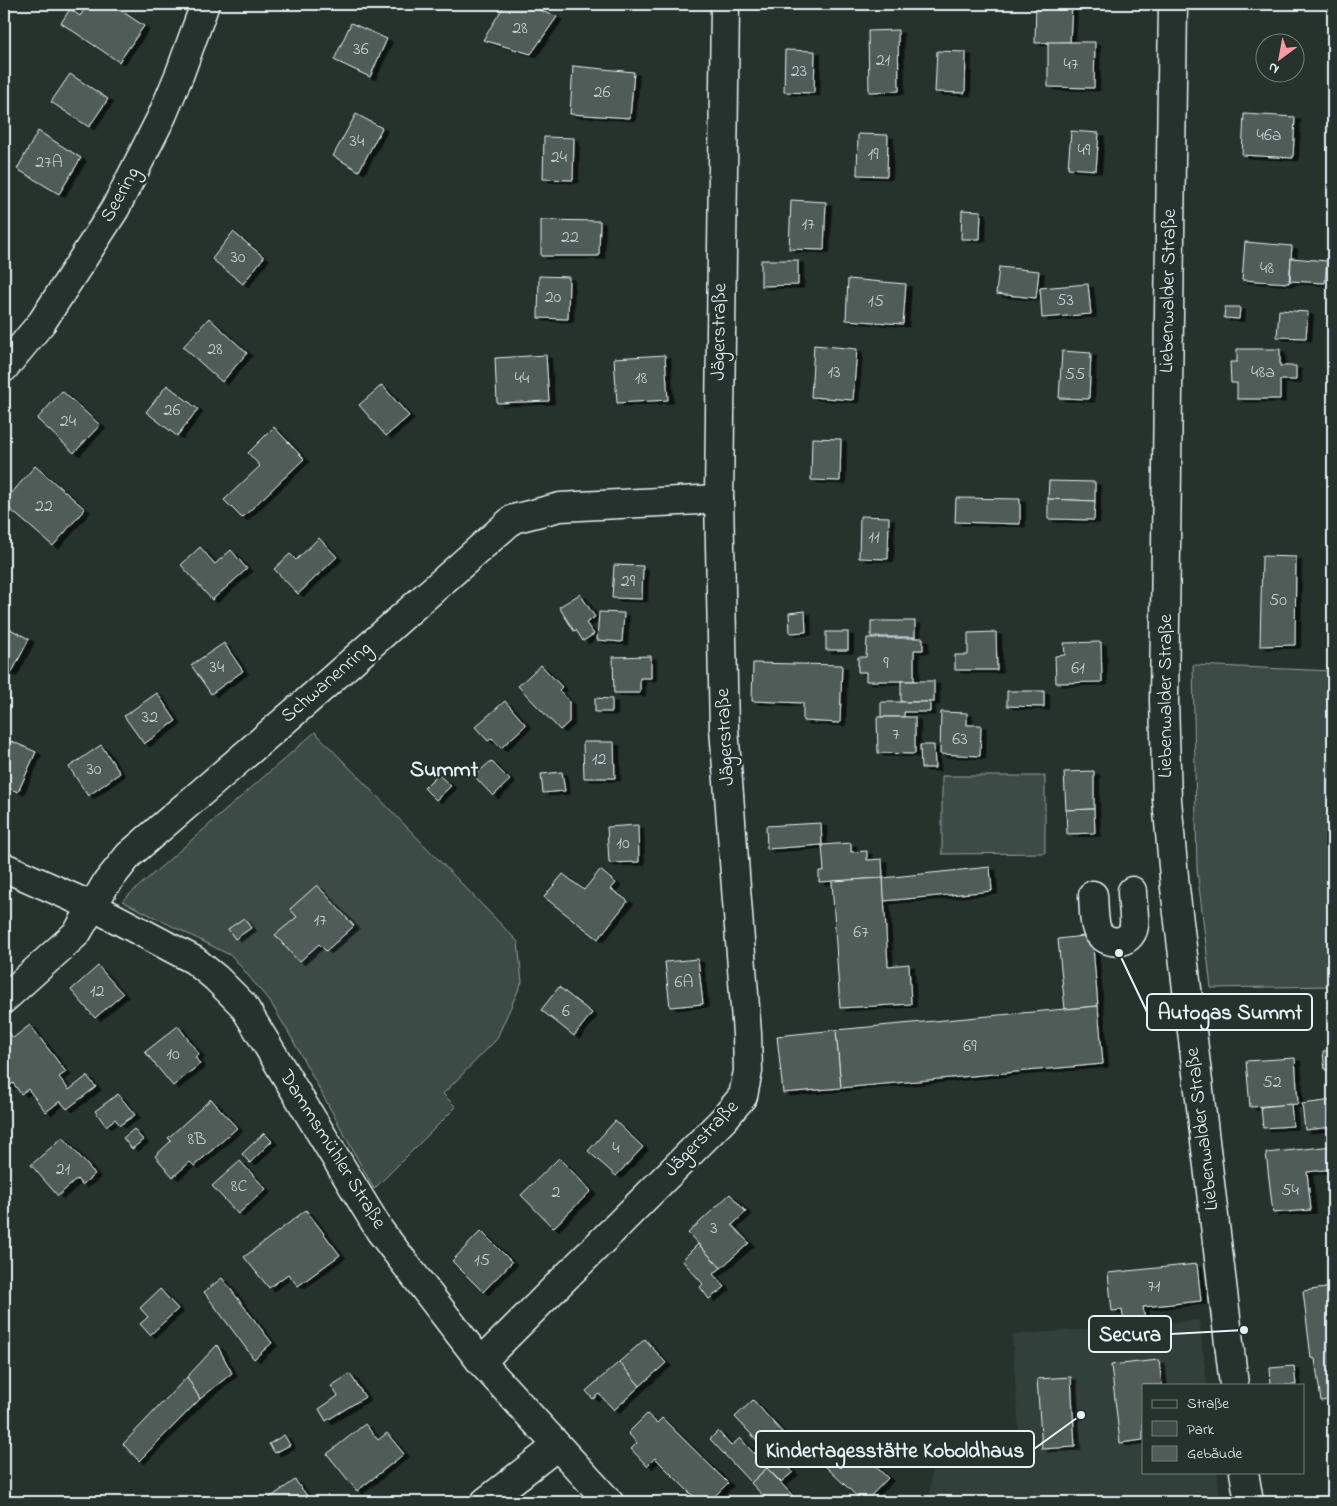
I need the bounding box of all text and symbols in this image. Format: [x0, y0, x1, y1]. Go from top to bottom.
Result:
house number: 28 [512, 16, 528, 42]
north arrow [1254, 32, 1304, 82]
house number: 36 [353, 37, 369, 63]
house number: 21 [876, 48, 891, 74]
house number: 47 [1064, 52, 1079, 78]
text: N [1264, 56, 1283, 79]
house number: 23 [791, 59, 807, 85]
house number: 26 [594, 80, 611, 106]
house number: 46a [1256, 123, 1282, 149]
house number: 34 [350, 129, 365, 155]
house number: 49 [1078, 138, 1091, 164]
house number: 19 [867, 142, 879, 168]
house number: 24 [551, 145, 568, 171]
house number: 27A [35, 150, 63, 176]
street label: Seering [94, 162, 149, 229]
street label: Liebenwalder Straße [1153, 209, 1185, 373]
house number: 17 [801, 212, 815, 238]
house number: 22 [561, 225, 579, 251]
house number: 30 [230, 245, 246, 271]
house number: 48 [1260, 256, 1274, 282]
street label: Jägerstraße [705, 283, 736, 381]
house number: 20 [545, 285, 562, 311]
house number: 53 [1056, 288, 1074, 314]
house number: 15 [868, 289, 884, 315]
house number: 28 [207, 337, 223, 363]
house number: 13 [827, 360, 841, 386]
house number: 48a [1251, 360, 1275, 386]
house number: 55 [1065, 362, 1085, 388]
house number: 44 [515, 366, 530, 392]
house number: 18 [635, 366, 647, 392]
house number: 26 [164, 398, 181, 424]
house number: 24 [60, 409, 77, 435]
house number: 22 [35, 494, 53, 520]
house number: 11 [868, 525, 880, 551]
house number: 29 [621, 569, 636, 595]
house number: 50 [1269, 588, 1287, 614]
street label: Liebenwalder Straße [1152, 614, 1181, 778]
street label: Schwanenring [275, 635, 380, 732]
house number: 9 [883, 651, 889, 677]
house number: 34 [210, 655, 225, 681]
house number: 61 [1071, 656, 1085, 682]
street label: Jägerstraße [709, 688, 744, 786]
house number: 32 [142, 705, 158, 731]
house number: 7 [892, 722, 900, 748]
house number: 63 [952, 727, 968, 753]
house number: 12 [592, 747, 606, 773]
district label: Summt [410, 755, 479, 787]
house number: 30 [86, 757, 102, 783]
house number: 10 [616, 831, 630, 857]
house number: 17 [313, 908, 327, 934]
house number: 67 [853, 920, 869, 946]
house number: 6A [674, 970, 694, 996]
house number: 12 [90, 979, 104, 1005]
callout: Autogas Summt [1147, 994, 1312, 1030]
house number: 6 [562, 999, 570, 1025]
text: Autogas Summt [1158, 999, 1303, 1031]
house number: 69 [963, 1034, 977, 1060]
house number: 10 [166, 1042, 180, 1068]
street label: Liebenwalder Straße [1179, 1046, 1227, 1212]
street label: Dammsmühler Straße [271, 1064, 393, 1235]
house number: 52 [1262, 1070, 1282, 1096]
street label: Jägerstraße [658, 1094, 747, 1185]
house number: 8B [188, 1127, 206, 1153]
house number: 4 [612, 1136, 620, 1162]
house number: 21 [56, 1157, 71, 1183]
house number: 8C [231, 1174, 247, 1200]
house number: 54 [1281, 1178, 1299, 1204]
house number: 2 [552, 1180, 561, 1206]
house number: 3 [710, 1216, 718, 1242]
house number: 15 [474, 1248, 490, 1274]
house number: 71 [1147, 1274, 1161, 1300]
callout: Secura [1089, 1316, 1171, 1352]
text: Secura [1099, 1321, 1161, 1351]
legend [1142, 1384, 1304, 1474]
text: Straße [1187, 1393, 1229, 1415]
text: Park [1187, 1419, 1215, 1441]
callout: Kindertagesstätte Koboldhaus [756, 1431, 1034, 1467]
text: Kindertagesstätte Koboldhaus [766, 1437, 1024, 1469]
text: Gebäude [1187, 1443, 1243, 1465]

